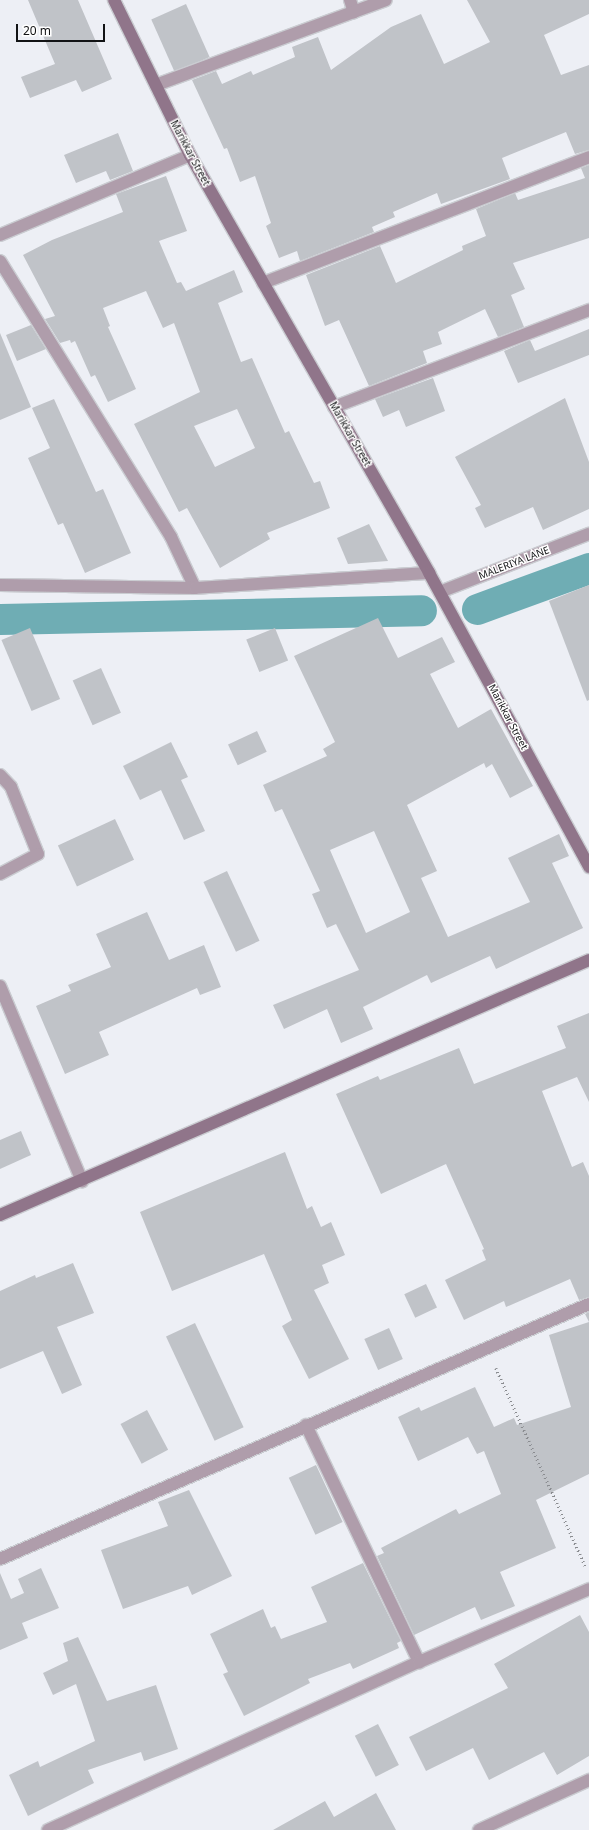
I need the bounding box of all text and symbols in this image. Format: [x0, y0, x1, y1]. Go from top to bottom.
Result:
scale bar [18, 16, 107, 42]
text: 20 m [23, 22, 51, 39]
street label: Marikkar Street [168, 118, 212, 188]
street label: Marikkar Street [327, 400, 373, 468]
street label: MALERIYA LANE [477, 544, 551, 582]
street label: Marikkar Street [486, 682, 530, 752]

